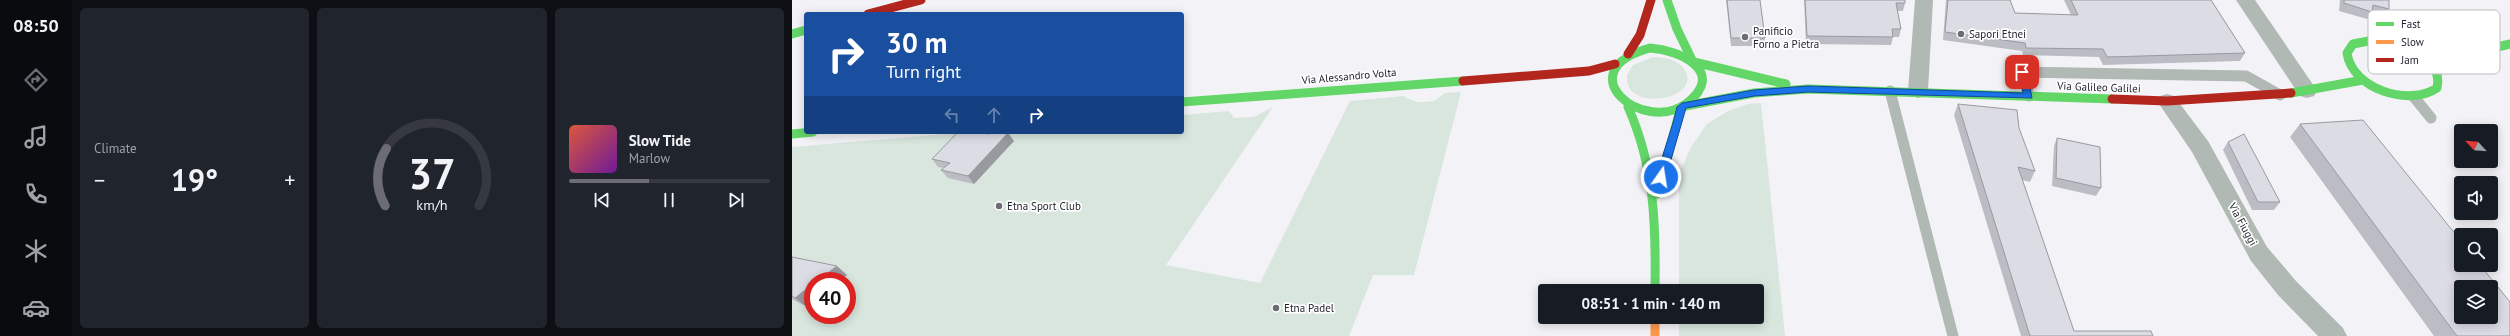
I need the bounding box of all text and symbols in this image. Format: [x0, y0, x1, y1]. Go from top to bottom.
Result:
legend [2368, 10, 2500, 74]
text: 08:50 [13, 14, 59, 37]
text: Fast [2401, 17, 2421, 31]
text: 30 m [886, 24, 947, 61]
place label: Panificio Forno a Pietra [1753, 24, 1819, 51]
place label: Sapori Etnei [1969, 27, 2026, 41]
icon: right [820, 28, 872, 80]
marker: Sapori Etnei [1956, 29, 1966, 39]
marker: Panificio Forno a Pietra [1740, 32, 1750, 42]
text: Slow [2401, 35, 2424, 49]
text: Jam [2400, 53, 2419, 67]
pin [2005, 55, 2039, 89]
text: Turn right [886, 60, 961, 83]
icon: arrive [2011, 61, 2033, 83]
street label: Via Alessandro Volta [1300, 65, 1397, 87]
icon: directions [22, 66, 50, 94]
street label: Via Galileo Galilei [2056, 79, 2141, 95]
icon: left [941, 104, 963, 126]
icon: ahead [983, 104, 1005, 126]
icon: right [1025, 104, 1047, 126]
icon: music [22, 123, 50, 151]
north arrow [2454, 124, 2498, 168]
map controls [2454, 124, 2498, 324]
text: Slow Tide [629, 131, 691, 150]
text: Climate [94, 140, 137, 157]
text: 37 [408, 147, 456, 200]
text: Marlow [629, 150, 670, 167]
position arrow [1640, 156, 1682, 198]
text: 19° [171, 160, 218, 199]
text: − [94, 166, 105, 194]
text: + [284, 166, 295, 194]
button: sound [2454, 176, 2498, 220]
icon: phone [22, 180, 50, 208]
icon: previous [591, 189, 613, 211]
icon: pause [658, 189, 680, 211]
icon: next [725, 189, 747, 211]
text: km/h [416, 195, 448, 214]
place label: Etna Sport Club [1007, 199, 1081, 213]
street label: Via Fiuggi [2225, 199, 2261, 248]
marker: Etna Sport Club [994, 201, 1004, 211]
button: search [2454, 228, 2498, 272]
icon: climate [22, 237, 50, 265]
speed limit sign: 40 [804, 272, 856, 324]
button: layers [2454, 280, 2498, 324]
icon: car [22, 294, 50, 322]
text: 08:51 · 1 min · 140 m [1582, 294, 1720, 313]
place label: Etna Padel [1284, 301, 1335, 315]
marker: Etna Padel [1271, 303, 1281, 313]

